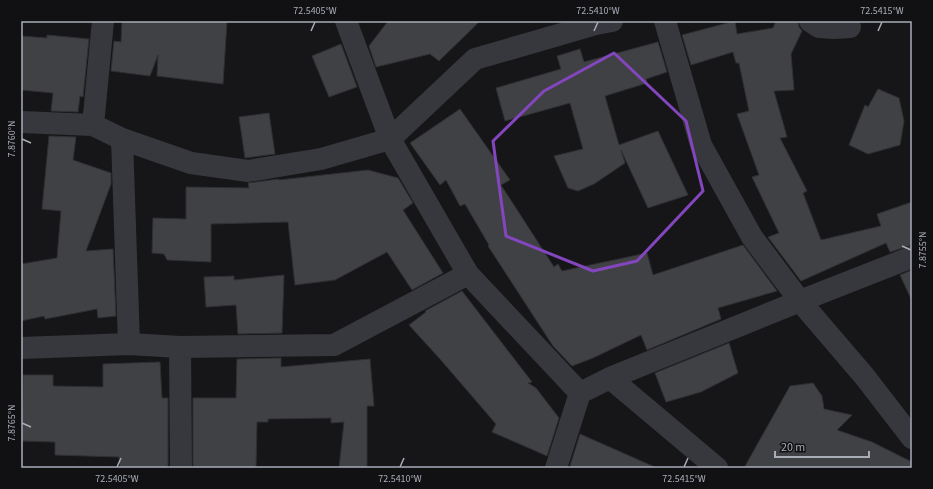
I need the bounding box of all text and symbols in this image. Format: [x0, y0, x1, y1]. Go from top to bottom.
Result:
text: 72.5405°W [293, 4, 337, 18]
text: 72.5410°W [576, 4, 620, 18]
text: 72.5415°W [860, 4, 904, 18]
text: 7.8760°N [5, 120, 19, 158]
text: 7.8755°N [916, 231, 930, 269]
text: 7.8765°N [5, 404, 19, 442]
scale bar [775, 433, 869, 459]
text: 20 m [781, 439, 805, 456]
text: 72.5405°W [95, 472, 139, 486]
text: 72.5410°W [378, 472, 422, 486]
text: 72.5415°W [662, 472, 706, 486]

